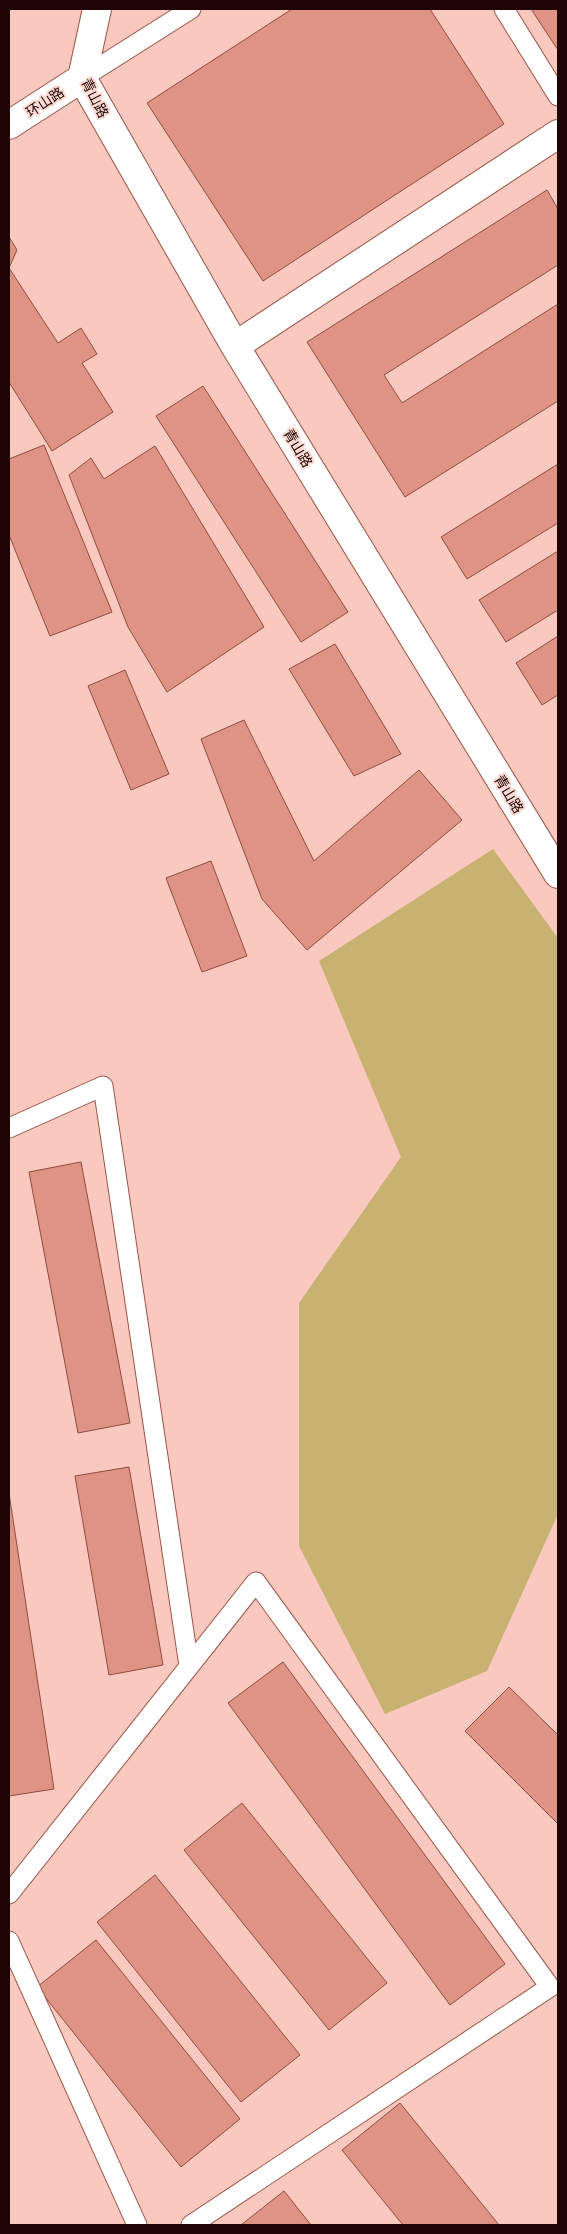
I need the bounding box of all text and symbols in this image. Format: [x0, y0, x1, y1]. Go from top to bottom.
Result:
street label: 青山路 [78, 76, 112, 120]
street label: 环山路 [23, 84, 67, 120]
street label: 青山路 [280, 426, 316, 470]
street label: 青山路 [491, 772, 527, 816]

